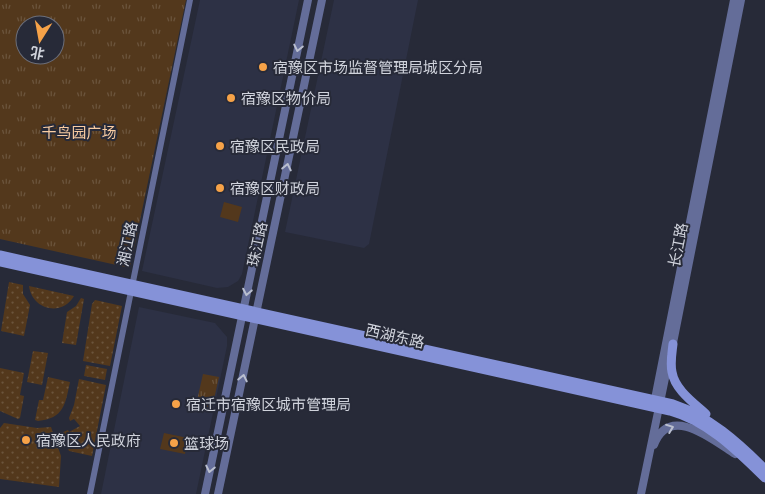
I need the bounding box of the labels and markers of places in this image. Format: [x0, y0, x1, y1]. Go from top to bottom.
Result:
place label: 宿豫区市场监督管理局城区分局 [273, 57, 483, 78]
marker: 宿豫区市场监督管理局城区分局 [257, 61, 269, 73]
place label: 宿豫区物价局 [241, 88, 331, 109]
marker: 宿豫区物价局 [225, 92, 237, 104]
place label: 宿豫区民政局 [230, 136, 320, 157]
marker: 宿豫区民政局 [214, 140, 226, 152]
place label: 宿豫区财政局 [230, 178, 320, 199]
marker: 宿豫区财政局 [214, 182, 226, 194]
place label: 宿迁市宿豫区城市管理局 [186, 394, 351, 415]
marker: 宿迁市宿豫区城市管理局 [170, 398, 182, 410]
place label: 宿豫区人民政府 [36, 430, 141, 451]
place label: 篮球场 [184, 433, 229, 454]
marker: 宿豫区人民政府 [20, 434, 32, 446]
marker: 篮球场 [168, 437, 180, 449]

